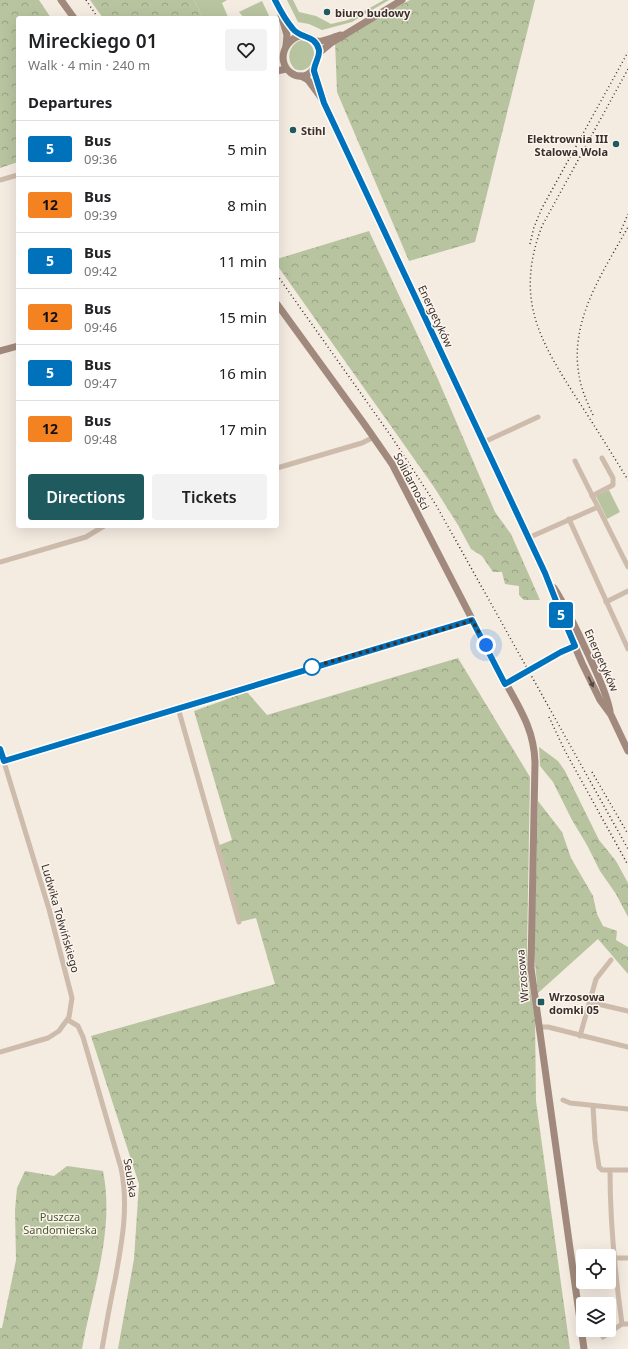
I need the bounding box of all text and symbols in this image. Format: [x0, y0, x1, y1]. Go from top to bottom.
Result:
place label: biuro budowy [335, 5, 411, 20]
marker: biuro budowy [322, 7, 332, 17]
text: Mireckiego 01 [28, 28, 158, 54]
button: heart [225, 29, 267, 71]
text: Walk · 4 min · 240 m [28, 56, 150, 74]
text: Departures [28, 92, 112, 112]
place label: Stihl [301, 123, 326, 138]
marker: Stihl [288, 125, 298, 135]
text: Bus [84, 130, 111, 150]
place label: Elektrownia III Stalowa Wola [527, 131, 608, 159]
text: 5 [46, 139, 54, 158]
text: 5 min [227, 139, 267, 159]
marker: Elektrownia III Stalowa Wola [611, 139, 621, 149]
text: 09:36 [84, 150, 117, 168]
text: Bus [84, 186, 111, 206]
text: 12 [42, 195, 58, 214]
text: 8 min [227, 195, 267, 215]
text: 09:39 [84, 206, 117, 224]
text: Bus [84, 242, 111, 262]
text: 5 [46, 251, 54, 270]
text: 11 min [219, 251, 267, 271]
text: 09:42 [84, 262, 117, 280]
street label: Energetyków [415, 282, 457, 350]
text: Bus [84, 298, 111, 318]
text: 12 [42, 307, 58, 326]
text: 15 min [219, 307, 267, 327]
text: 09:46 [84, 318, 117, 336]
text: Bus [84, 354, 111, 374]
text: 5 [46, 363, 54, 382]
text: 16 min [219, 363, 267, 383]
text: 09:47 [84, 374, 117, 392]
text: Bus [84, 410, 111, 430]
text: 12 [42, 419, 58, 438]
text: 17 min [219, 419, 267, 439]
text: 09:48 [84, 430, 117, 448]
street label: Solidarności [391, 450, 433, 512]
button: Directions [28, 474, 144, 520]
button: Tickets [152, 474, 267, 520]
line badge: 5 [548, 602, 574, 628]
text: 5 [557, 605, 565, 624]
street label: Energetyków [582, 626, 623, 694]
your location [476, 635, 496, 655]
unlabelled marker [303, 658, 321, 676]
one-way arrow [588, 676, 594, 687]
street label: Ludwika Tołwińskiego [38, 862, 84, 974]
street label: Wrzosowa [512, 949, 532, 1003]
place label: Wrzosowa domki 05 [549, 989, 605, 1017]
marker: Wrzosowa domki 05 [536, 997, 546, 1007]
street label: Seulska [121, 1157, 141, 1199]
park label: Puszcza Sandomierska [23, 1209, 97, 1237]
map controls [576, 1249, 616, 1337]
button: locate [576, 1249, 616, 1289]
button: layers [576, 1297, 616, 1337]

